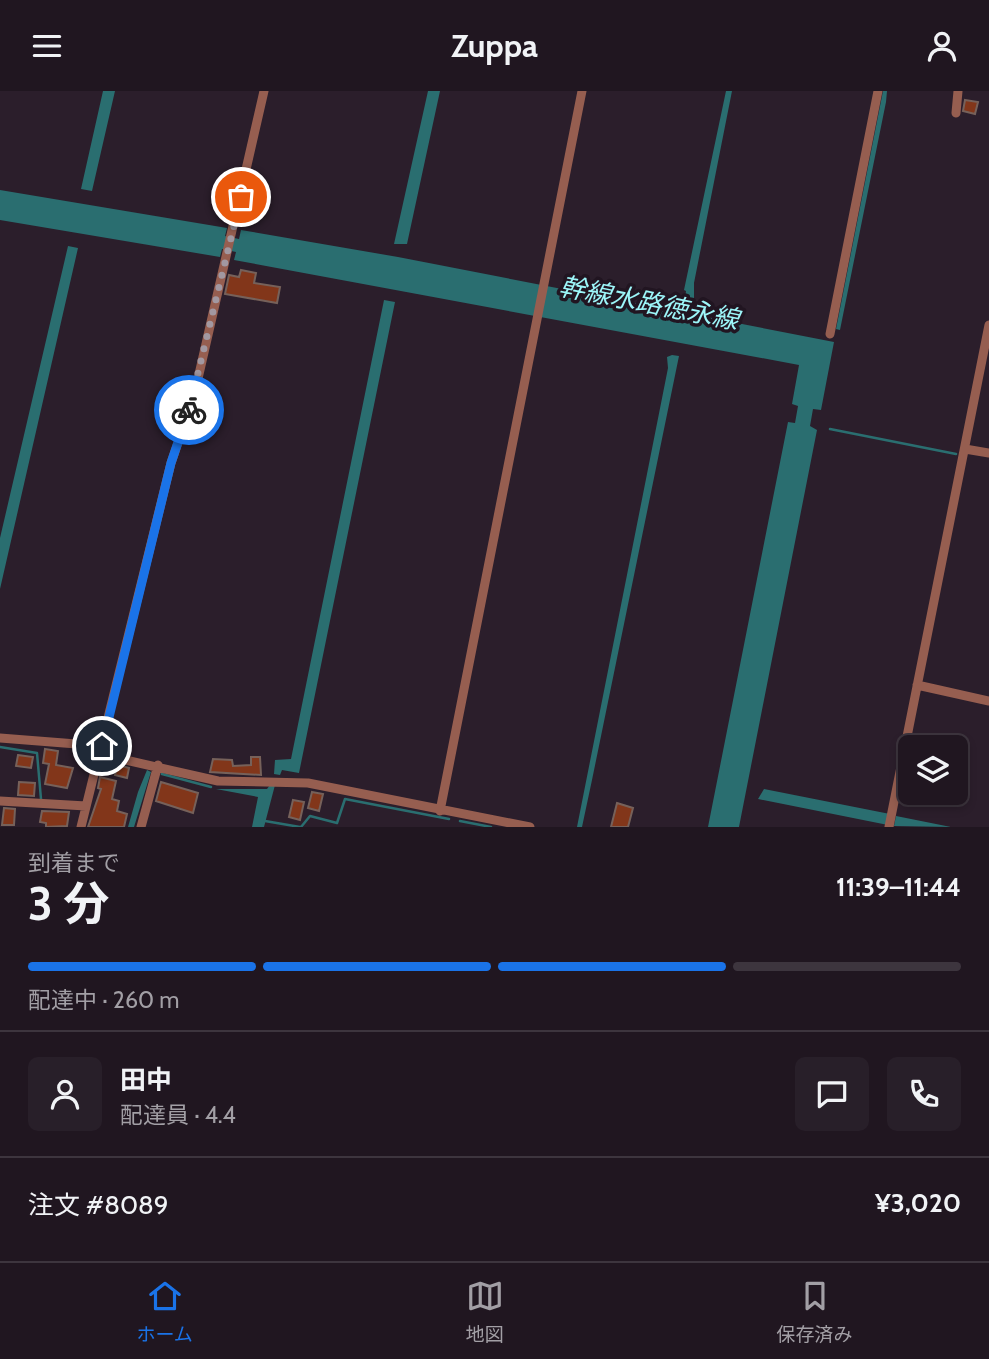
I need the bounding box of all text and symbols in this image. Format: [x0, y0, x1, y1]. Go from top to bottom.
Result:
text: Zuppa [451, 26, 538, 65]
icon: menu [28, 27, 66, 65]
icon: person [923, 27, 961, 65]
pin [211, 167, 271, 227]
icon: bag [222, 178, 260, 216]
water label: 幹線水路徳永線 [557, 270, 744, 337]
courier [154, 375, 224, 445]
icon: bike [170, 391, 208, 429]
pin [72, 716, 132, 776]
icon: home [83, 727, 121, 765]
map controls [898, 735, 968, 805]
button: layers [898, 735, 968, 805]
text: 到着まで [28, 849, 120, 877]
text: 11:39–11:44 [836, 871, 961, 903]
text: 3 分 [28, 876, 109, 932]
text: 配達中 · 260 m [28, 986, 179, 1014]
button: person [28, 1057, 102, 1131]
button: chat [795, 1057, 869, 1131]
button: phone [887, 1057, 961, 1131]
text: 田中 [120, 1064, 172, 1096]
text: 配達員 · 4.4 [120, 1101, 236, 1129]
text: ¥3,020 [875, 1187, 961, 1219]
text: 注文 #8089 [28, 1189, 169, 1221]
tab: ホーム [136, 1277, 193, 1346]
tab: 地図 [466, 1277, 504, 1346]
tab: 保存済み [777, 1277, 853, 1346]

